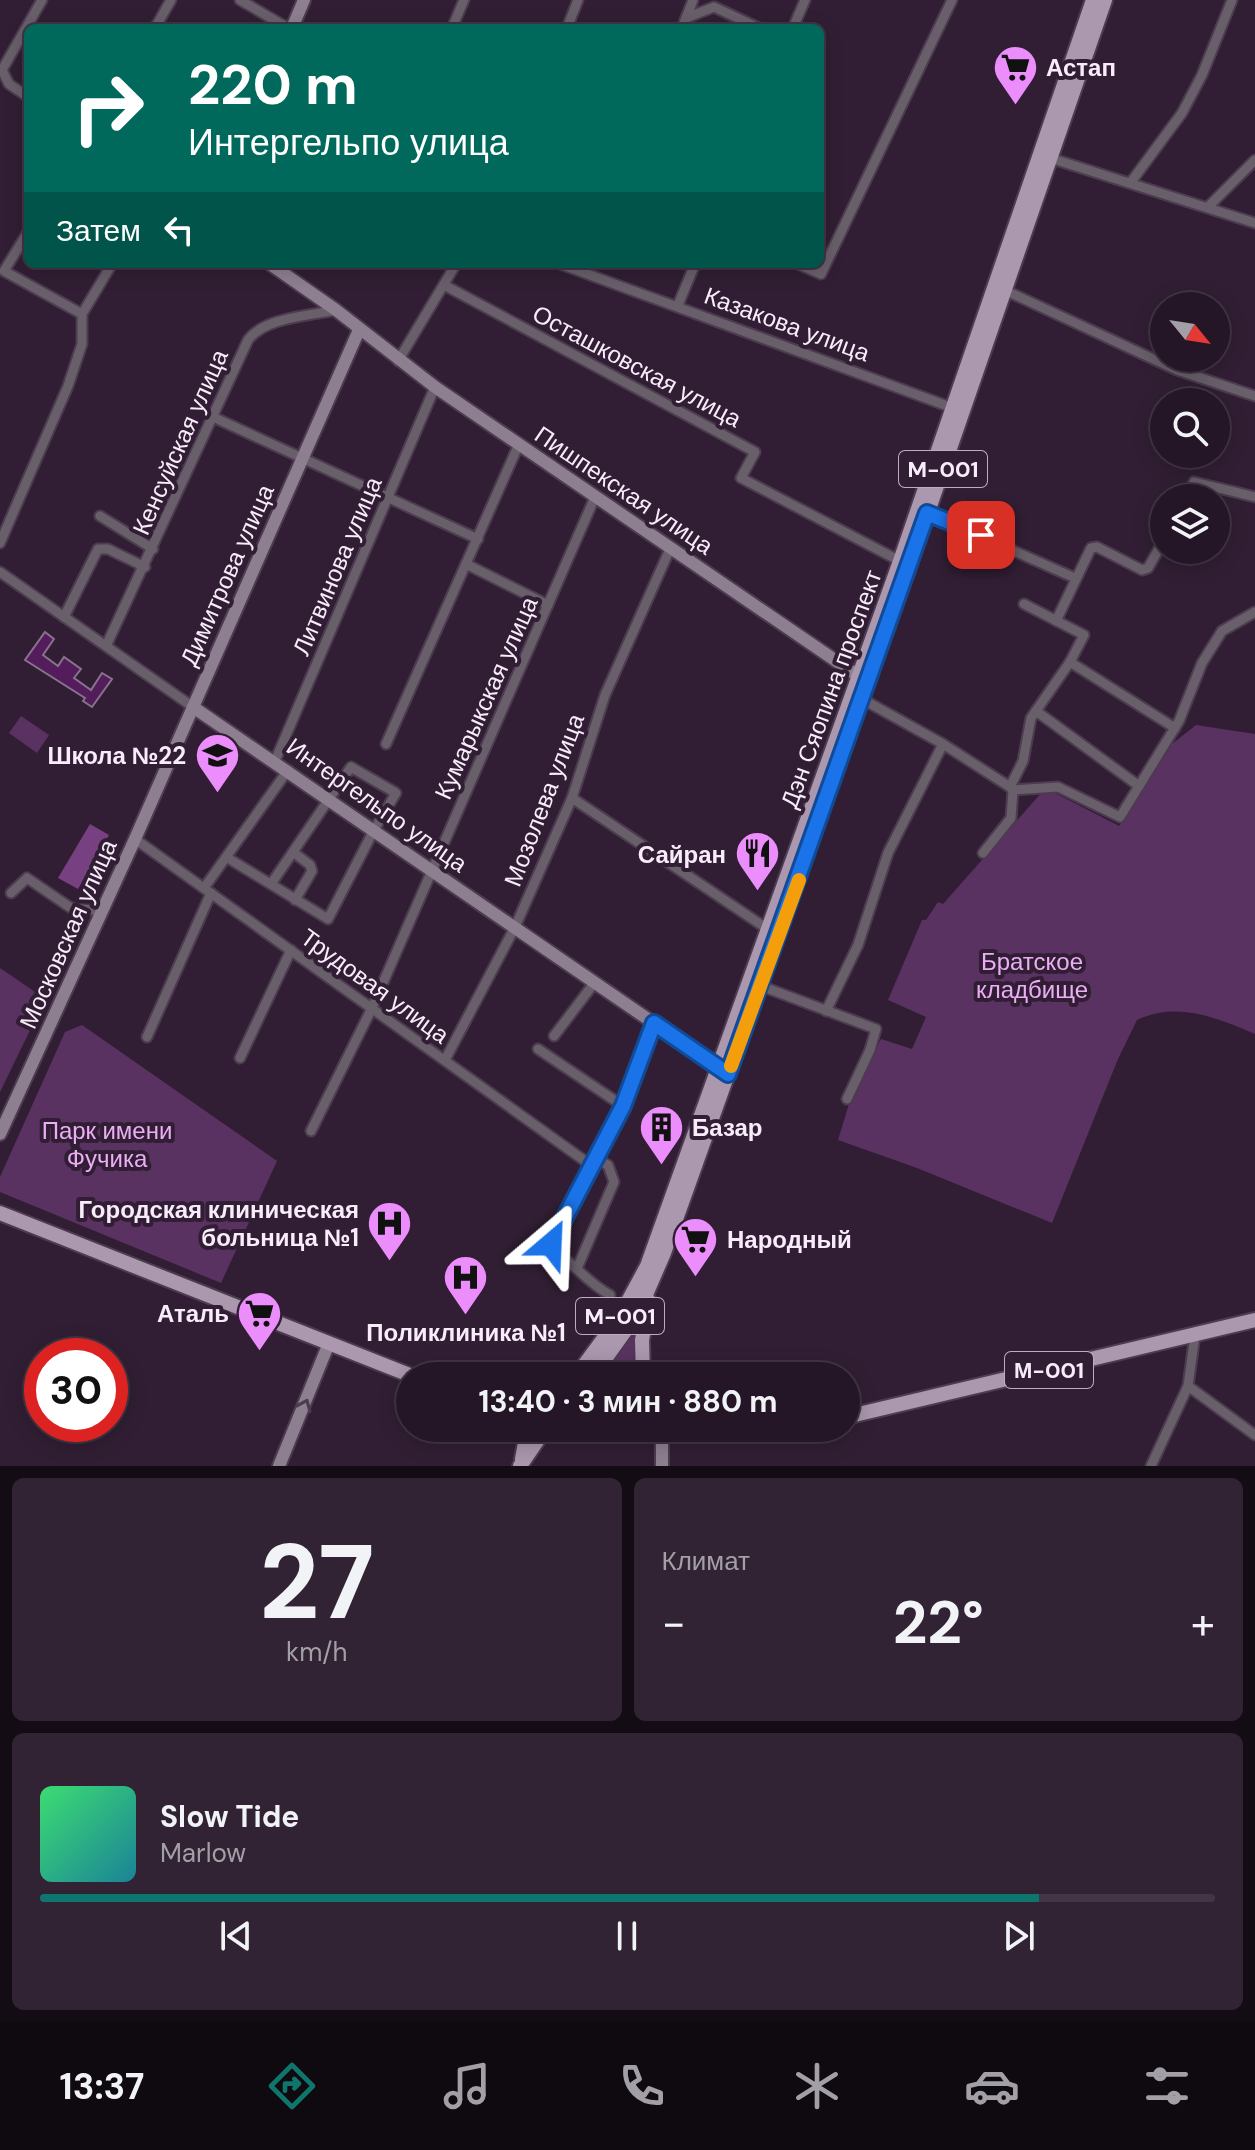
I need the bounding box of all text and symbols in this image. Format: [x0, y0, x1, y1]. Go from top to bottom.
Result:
supermarket icon: Астап [991, 43, 1039, 106]
text: 220 m [188, 48, 358, 121]
place label: Астап [1046, 52, 1116, 83]
icon: right [56, 56, 160, 160]
text: Интергельпо улица [188, 119, 509, 166]
icon: left [157, 208, 201, 252]
text: Затем [56, 211, 141, 250]
street label: Казакова улица [700, 280, 875, 368]
north arrow [1150, 292, 1230, 372]
map controls [1150, 292, 1230, 564]
street label: Осташковская улица [527, 298, 747, 435]
street label: Кенсуйская улица [125, 344, 235, 540]
button: search [1150, 388, 1230, 468]
street label: Пишпекская улица [529, 419, 720, 562]
road number: M-001 [899, 451, 987, 487]
street label: Литвинова улица [285, 471, 389, 660]
street label: Димитрова улица [173, 479, 281, 671]
button: layers [1150, 484, 1230, 564]
pin [947, 501, 1015, 569]
icon: arrive [959, 513, 1003, 557]
street label: Дэн Сяопина проспект [774, 566, 888, 812]
street label: Кумарыкская улица [427, 591, 545, 804]
street label: Мозолева улица [497, 709, 591, 891]
school or university icon: Школа №22 [193, 731, 241, 794]
street label: Интергельпо улица [280, 731, 474, 879]
place label: Школа №22 [47, 740, 186, 771]
restaurant icon: Сайран [733, 830, 781, 893]
street label: Московская улица [12, 834, 124, 1033]
place label: Сайран [638, 839, 726, 870]
street label: Трудовая улица [295, 922, 456, 1051]
park label: Братское кладбище [976, 946, 1088, 1005]
building icon: Базар [637, 1103, 685, 1166]
place label: Базар [692, 1112, 763, 1143]
park label: Парк имени Фучика [42, 1115, 172, 1174]
place label: Городская клиническая больница №1 [78, 1194, 359, 1253]
hospital icon: Городская клиническая больница №1 [366, 1199, 414, 1262]
position arrow [509, 1202, 593, 1286]
supermarket icon: Народный [672, 1215, 720, 1278]
place label: Народный [727, 1224, 852, 1255]
hospital icon: Поликлиника №1 [442, 1254, 490, 1317]
supermarket icon: Аталь [236, 1289, 284, 1352]
place label: Аталь [157, 1298, 229, 1329]
road number: M-001 [576, 1298, 664, 1334]
place label: Поликлиника №1 [366, 1317, 566, 1348]
speed limit sign: 30 [24, 1338, 128, 1442]
road number: М-001 [1005, 1352, 1093, 1388]
text: 13:40 · 3 мин · 880 m [479, 1382, 777, 1421]
one-way arrow [296, 1399, 312, 1413]
text: 27 [259, 1515, 374, 1650]
text: Климат [662, 1544, 750, 1578]
text: 22° [893, 1583, 984, 1662]
text: − [662, 1594, 686, 1652]
text: + [1191, 1594, 1215, 1652]
text: km/h [286, 1635, 347, 1669]
text: Slow Tide [160, 1797, 299, 1836]
text: Marlow [160, 1836, 246, 1870]
icon: previous [214, 1914, 258, 1958]
icon: pause [605, 1914, 649, 1958]
icon: next [997, 1914, 1041, 1958]
icon: directions [264, 2058, 320, 2114]
icon: music [439, 2058, 495, 2114]
icon: phone [614, 2058, 670, 2114]
icon: climate [789, 2058, 845, 2114]
icon: car [964, 2058, 1020, 2114]
icon: filters [1139, 2058, 1195, 2114]
text: 13:37 [60, 2063, 144, 2110]

